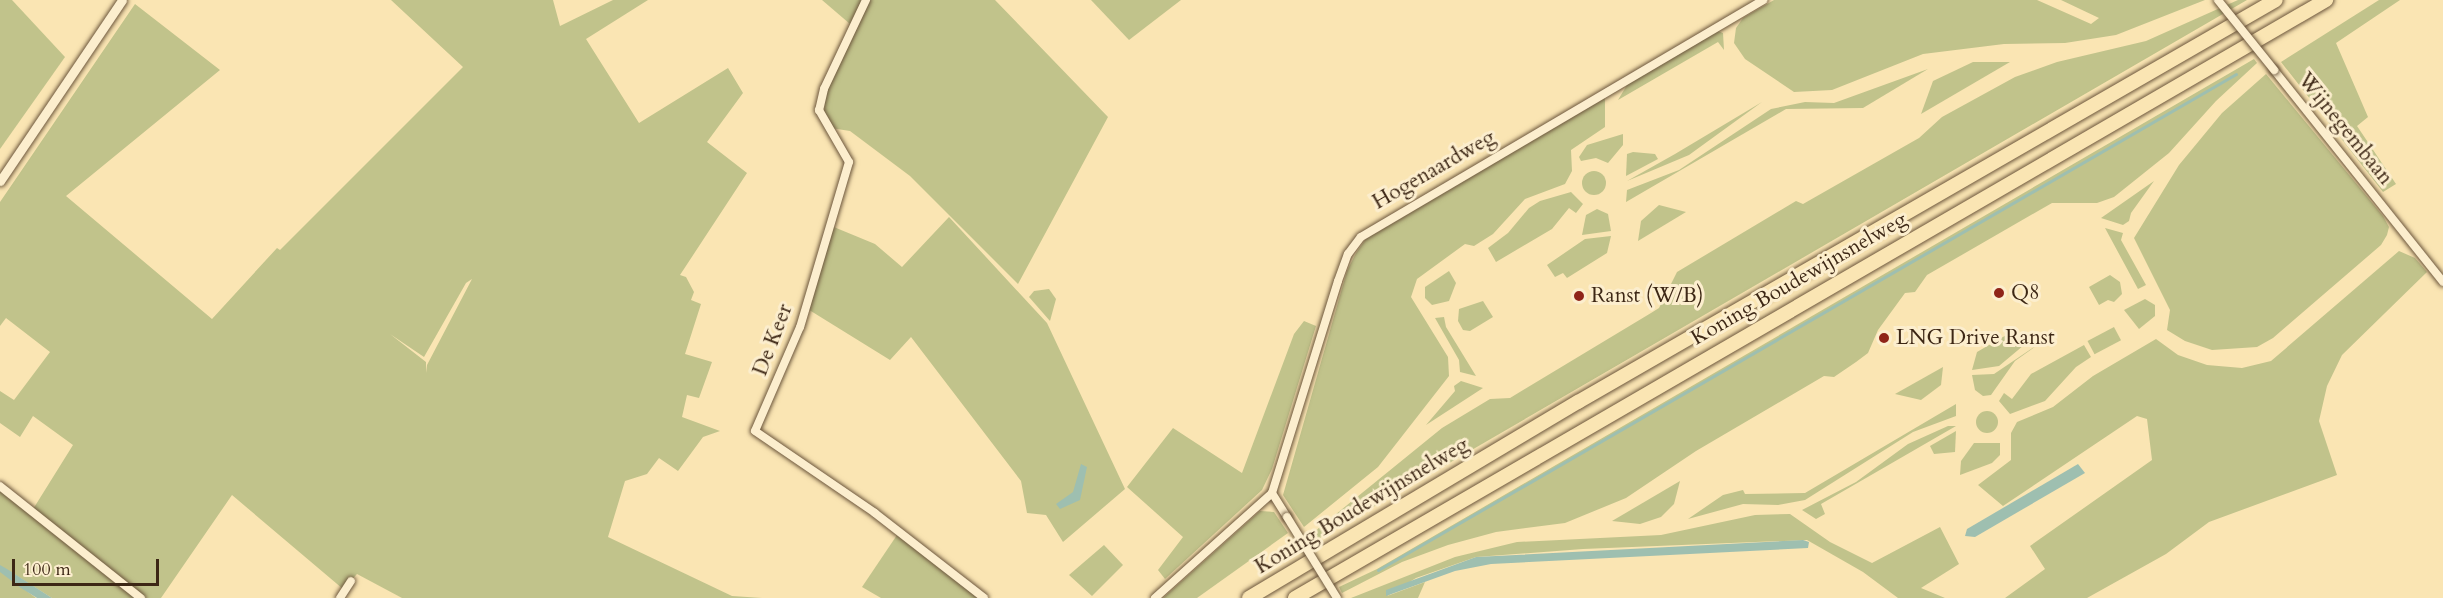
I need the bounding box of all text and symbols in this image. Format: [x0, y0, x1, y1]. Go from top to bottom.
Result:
street label: Wijnegembaan [2292, 68, 2398, 190]
street label: Hogenaardweg [1368, 125, 1500, 215]
street label: Koning Boudewijnsnelweg [1687, 207, 1911, 351]
place label: Q8 [2011, 280, 2040, 306]
place label: Ranst (W/B) [1591, 283, 1703, 309]
marker: Q8 [1992, 286, 2006, 300]
marker: Ranst (W/B) [1572, 289, 1586, 303]
street label: De Keer [748, 301, 798, 379]
place label: LNG Drive Ranst [1896, 325, 2055, 351]
marker: LNG Drive Ranst [1877, 331, 1891, 345]
street label: Koning Boudewijnsnelweg [1251, 432, 1473, 580]
scale bar [15, 547, 162, 585]
text: 100 m [23, 557, 71, 582]

